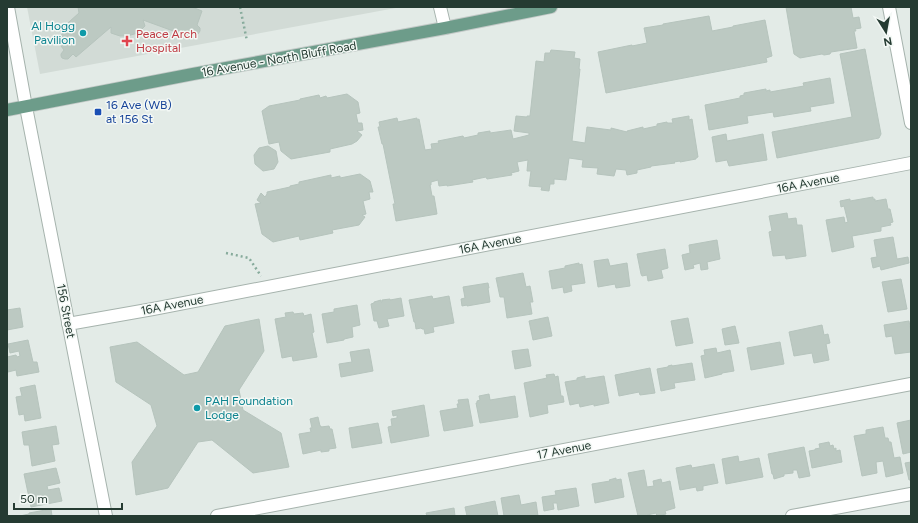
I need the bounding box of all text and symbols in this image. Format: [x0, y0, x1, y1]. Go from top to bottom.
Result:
north arrow [866, 12, 906, 52]
place label: Al Hogg Pavilion [31, 19, 75, 47]
place label: Peace Arch Hospital [136, 27, 197, 55]
marker: Al Hogg Pavilion [78, 28, 88, 38]
text: N [882, 34, 893, 49]
marker: Peace Arch Hospital [121, 35, 133, 47]
street label: 16 Avenue - North Bluff Road [201, 38, 357, 80]
place label: 16 Ave (WB) at 156 St [106, 98, 172, 126]
marker: 16 Ave (WB) at 156 St [93, 107, 103, 117]
street label: 16A Avenue [776, 170, 841, 196]
street label: 16A Avenue [458, 231, 523, 257]
street label: 156 Street [54, 283, 78, 340]
street label: 16A Avenue [140, 292, 205, 318]
place label: PAH Foundation Lodge [205, 394, 293, 422]
marker: PAH Foundation Lodge [192, 403, 202, 413]
street label: 17 Avenue [536, 438, 593, 462]
scale bar [14, 485, 122, 511]
text: 50 m [20, 492, 48, 506]

